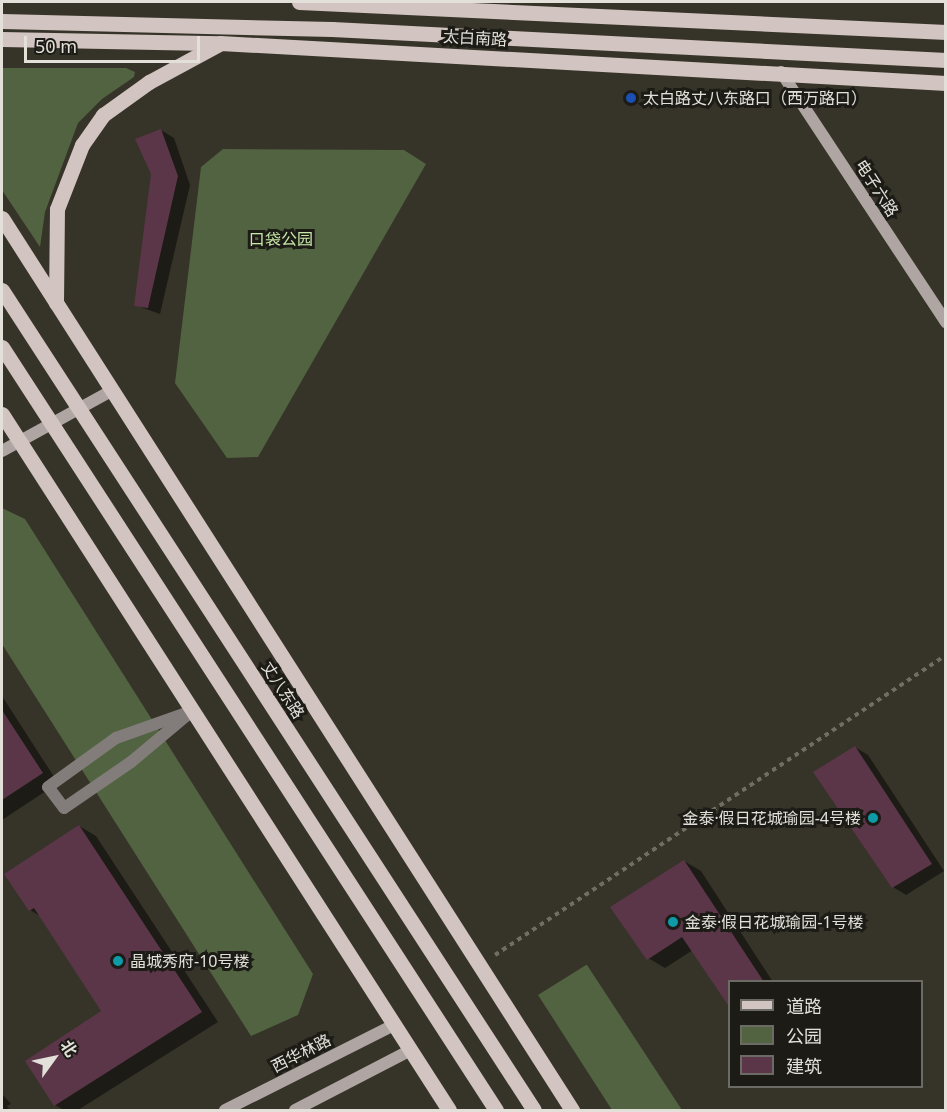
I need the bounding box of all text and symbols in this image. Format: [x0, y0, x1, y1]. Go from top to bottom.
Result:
scale bar [27, 24, 202, 62]
street label: 太白南路 [443, 27, 507, 49]
text: 50 m [35, 34, 77, 58]
place label: 太白路丈八东路口（西万路口） [643, 88, 867, 108]
marker: 太白路丈八东路口（西万路口） [624, 91, 638, 105]
street label: 电子六路 [852, 156, 902, 220]
park label: 口袋公园 [249, 229, 313, 249]
street label: 丈八东路 [258, 658, 308, 722]
place label: 金泰·假日花城瑜园-4号楼 [682, 808, 861, 828]
marker: 金泰·假日花城瑜园-4号楼 [866, 811, 880, 825]
place label: 金泰·假日花城瑜园-1号楼 [685, 912, 864, 932]
marker: 金泰·假日花城瑜园-1号楼 [666, 915, 680, 929]
place label: 晶城秀府-10号楼 [130, 951, 249, 971]
marker: 晶城秀府-10号楼 [111, 954, 125, 968]
legend [728, 980, 923, 1088]
text: 道路 [786, 994, 822, 1018]
text: 公园 [786, 1024, 822, 1048]
north arrow [24, 1028, 84, 1088]
street label: 西华林路 [268, 1030, 334, 1076]
text: 北 [56, 1035, 83, 1061]
text: 建筑 [786, 1054, 822, 1078]

